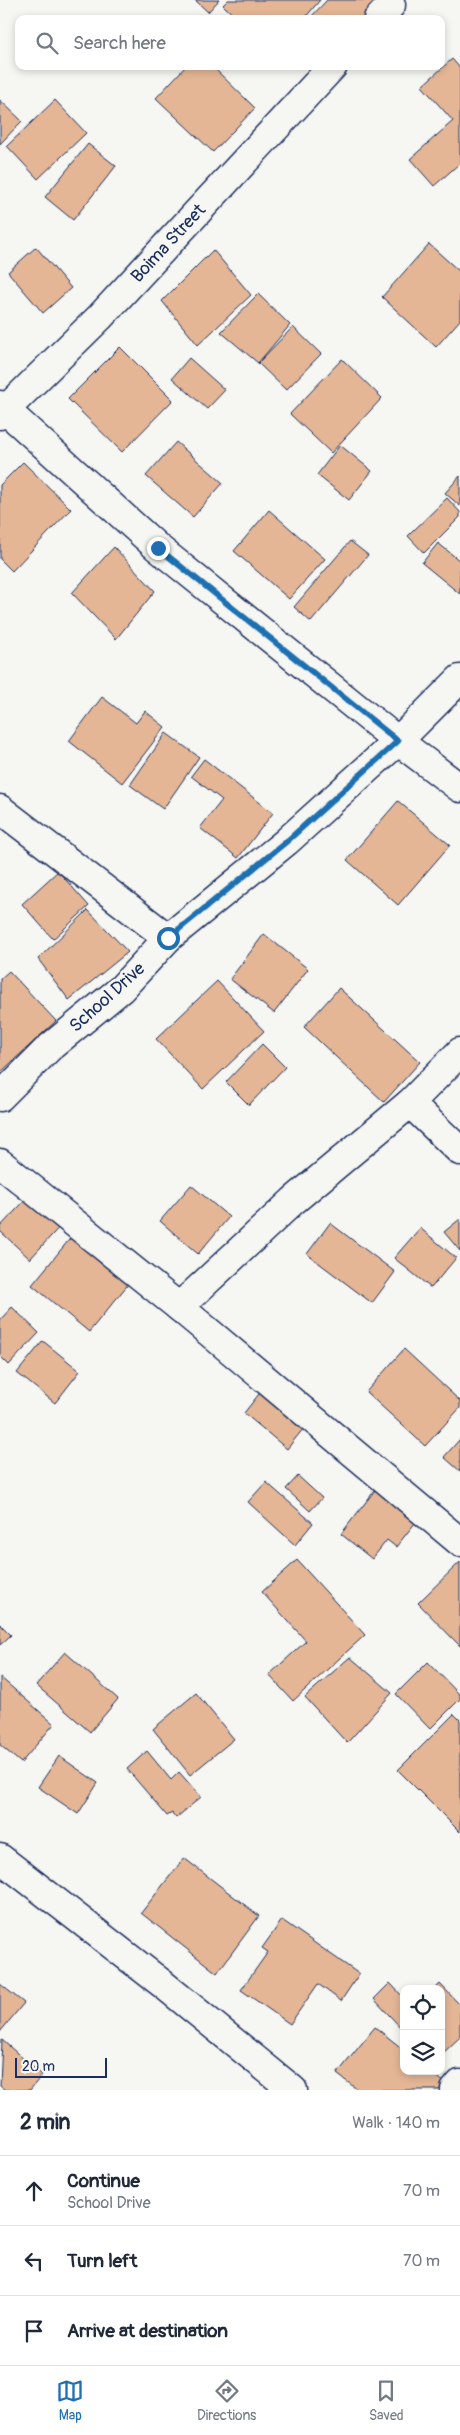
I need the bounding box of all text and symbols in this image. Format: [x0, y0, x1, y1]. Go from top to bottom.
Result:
search box [15, 15, 445, 70]
icon: search [33, 29, 61, 57]
text: Search here [73, 31, 166, 55]
street label: Boima Street [126, 198, 211, 288]
route end [147, 537, 170, 560]
route start [157, 927, 180, 950]
street label: School Drive [65, 957, 150, 1037]
map controls [400, 1985, 445, 2075]
button: locate [400, 1985, 445, 2030]
button: layers [400, 2030, 445, 2075]
scale bar [15, 2055, 108, 2078]
text: 20 m [22, 2058, 55, 2075]
text: 2 min [20, 2109, 70, 2136]
text: Walk · 140 m [352, 2113, 440, 2133]
text: Continue [67, 2169, 140, 2193]
icon: ahead [20, 2177, 48, 2205]
text: 70 m [403, 2181, 440, 2201]
text: School Drive [67, 2193, 151, 2213]
icon: left [20, 2247, 48, 2275]
text: Turn left [67, 2249, 137, 2273]
text: 70 m [403, 2251, 440, 2271]
icon: arrive [20, 2317, 48, 2345]
text: Arrive at destination [67, 2319, 228, 2343]
tab: Map [56, 2377, 84, 2424]
tab: Directions [197, 2377, 256, 2424]
tab: Saved [369, 2377, 404, 2424]

